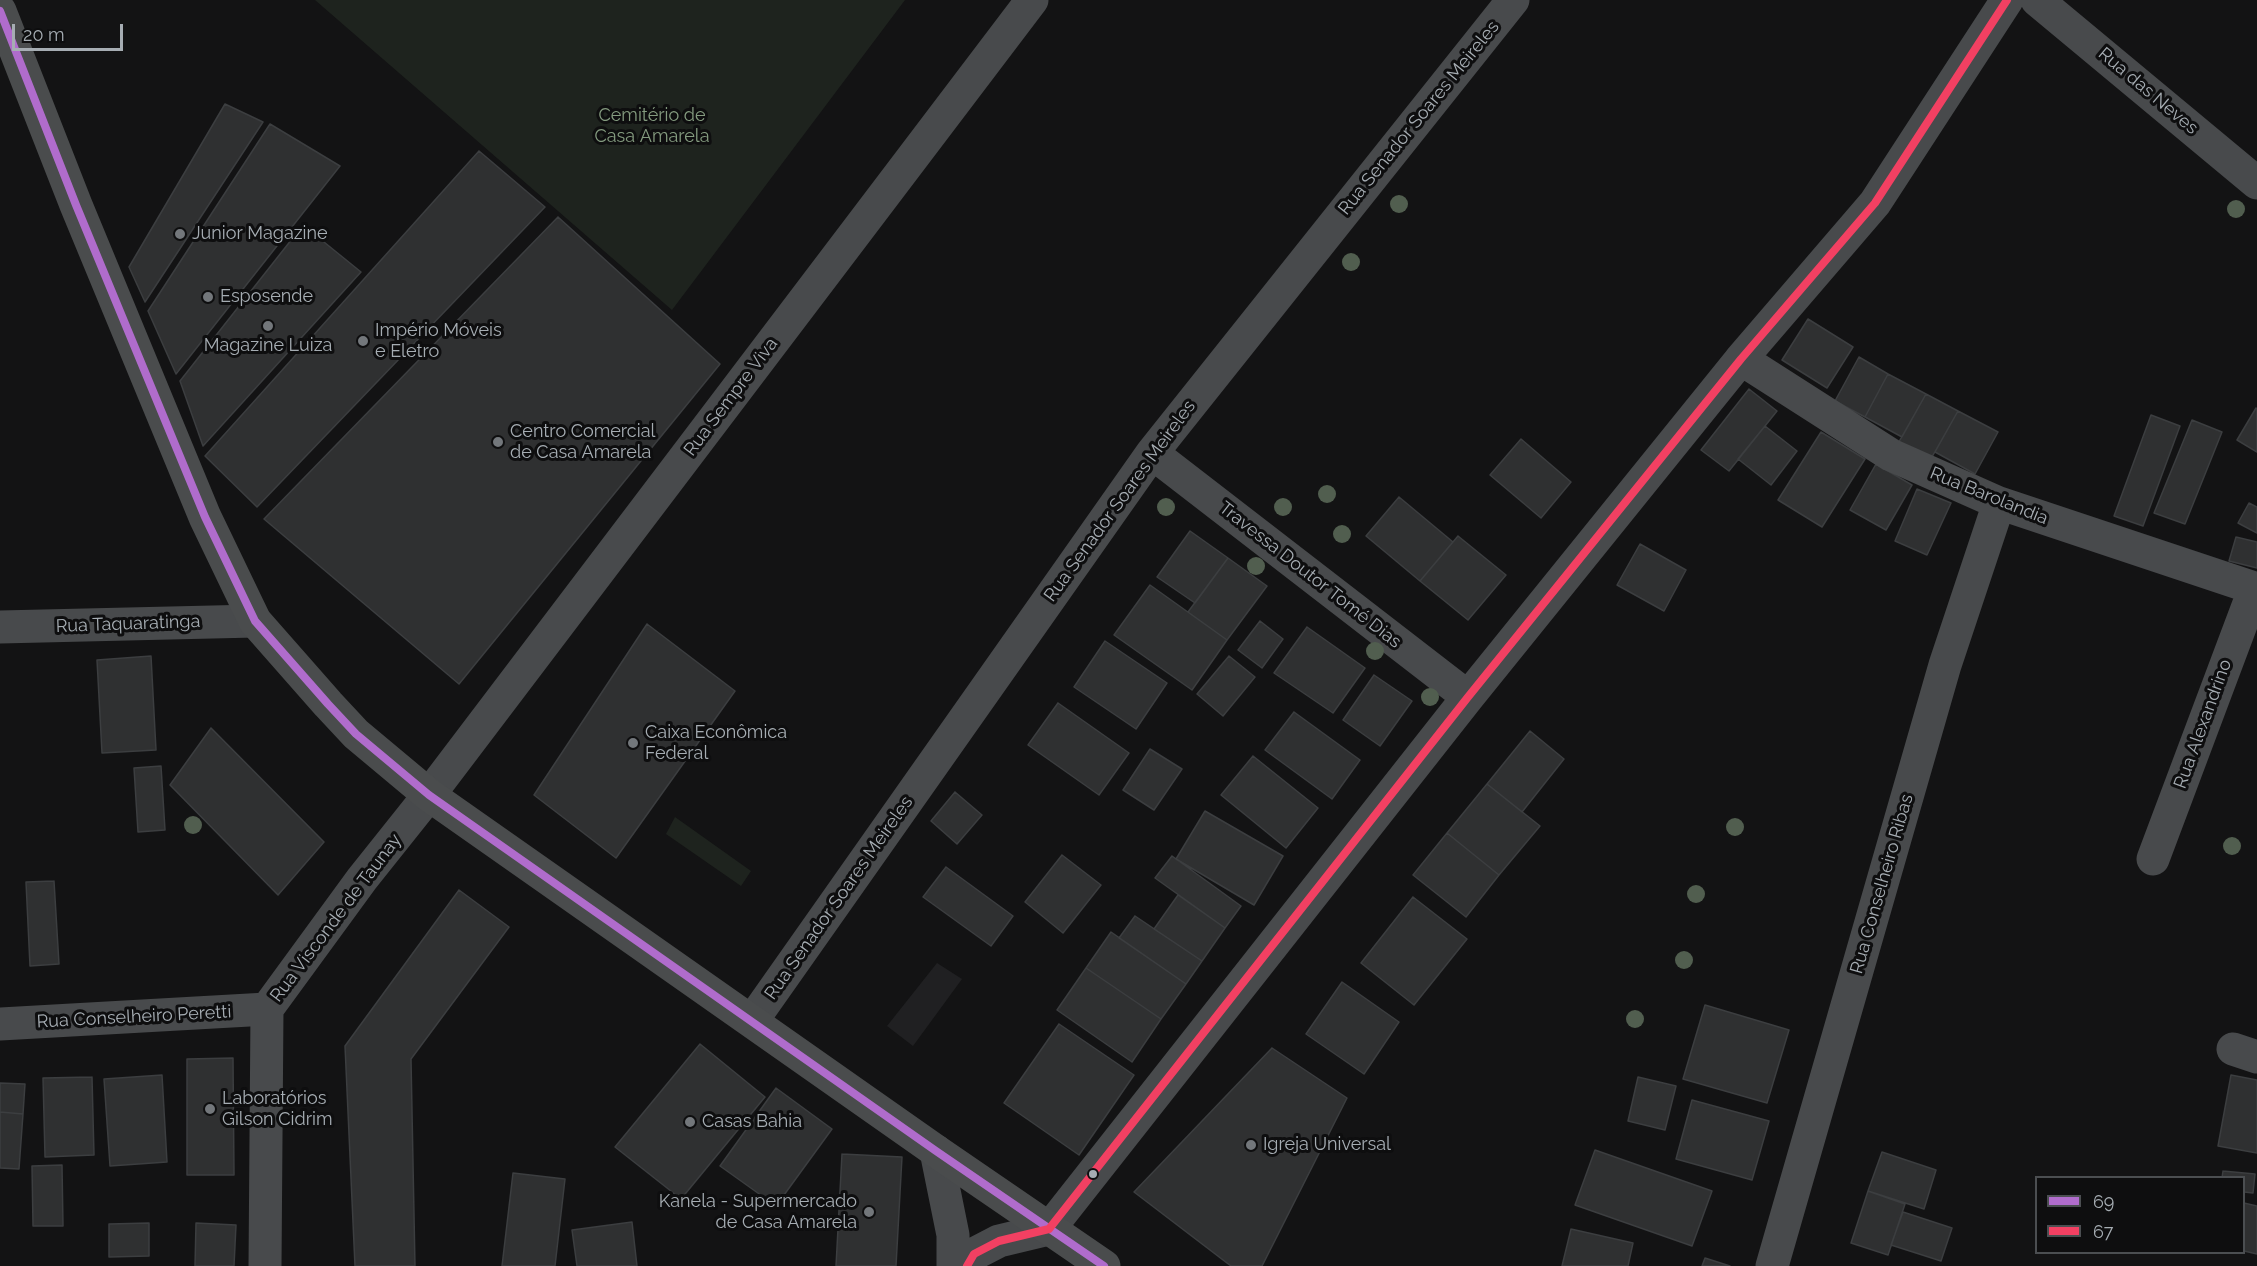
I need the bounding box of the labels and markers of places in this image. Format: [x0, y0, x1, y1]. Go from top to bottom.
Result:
place label: Junior Magazine [192, 223, 328, 245]
marker: Junior Magazine [173, 227, 187, 241]
place label: Esposende [220, 286, 313, 308]
marker: Esposende [201, 290, 215, 304]
marker: Magazine Luiza [261, 319, 275, 333]
place label: Império Móveis e Eletro [375, 320, 502, 362]
marker: Império Móveis e Eletro [356, 334, 370, 348]
place label: Magazine Luiza [204, 335, 332, 357]
place label: Centro Comercial de Casa Amarela [510, 421, 655, 464]
marker: Centro Comercial de Casa Amarela [491, 435, 505, 449]
place label: Caixa Econômica Federal [645, 722, 787, 764]
marker: Caixa Econômica Federal [626, 736, 640, 750]
place label: Laboratórios Gilson Cidrim [222, 1088, 332, 1130]
marker: Laboratórios Gilson Cidrim [203, 1102, 217, 1116]
place label: Casas Bahia [702, 1111, 802, 1133]
marker: Casas Bahia [683, 1115, 697, 1129]
place label: Igreja Universal [1263, 1134, 1391, 1156]
marker: Igreja Universal [1244, 1138, 1258, 1152]
unlabelled marker [1087, 1168, 1099, 1180]
place label: Kanela - Supermercado de Casa Amarela [659, 1191, 857, 1234]
marker: Kanela - Supermercado de Casa Amarela [862, 1205, 876, 1219]

